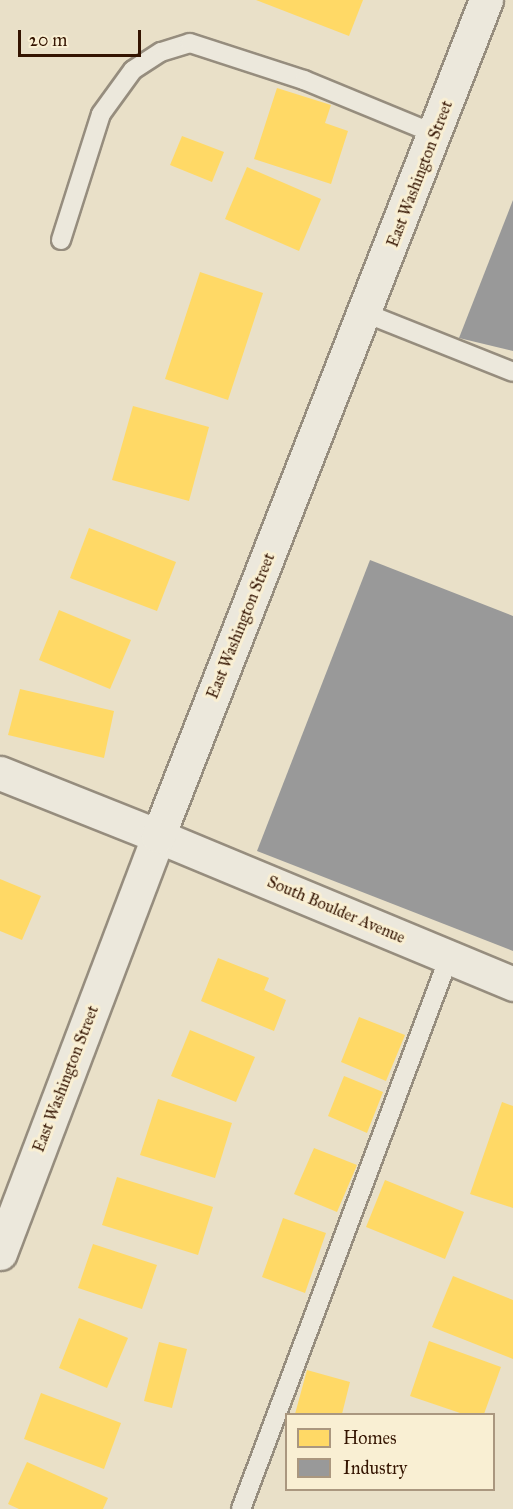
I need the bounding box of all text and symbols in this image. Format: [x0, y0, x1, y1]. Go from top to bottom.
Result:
scale bar [21, 18, 144, 56]
text: 20 m [29, 29, 67, 51]
street label: East Washington Street [383, 98, 457, 250]
street label: East Washington Street [203, 550, 279, 702]
street label: South Boulder Avenue [264, 872, 408, 948]
street label: East Washington Street [29, 1003, 103, 1155]
legend [285, 1413, 495, 1491]
text: Homes [343, 1427, 397, 1449]
text: Industry [343, 1457, 407, 1479]

